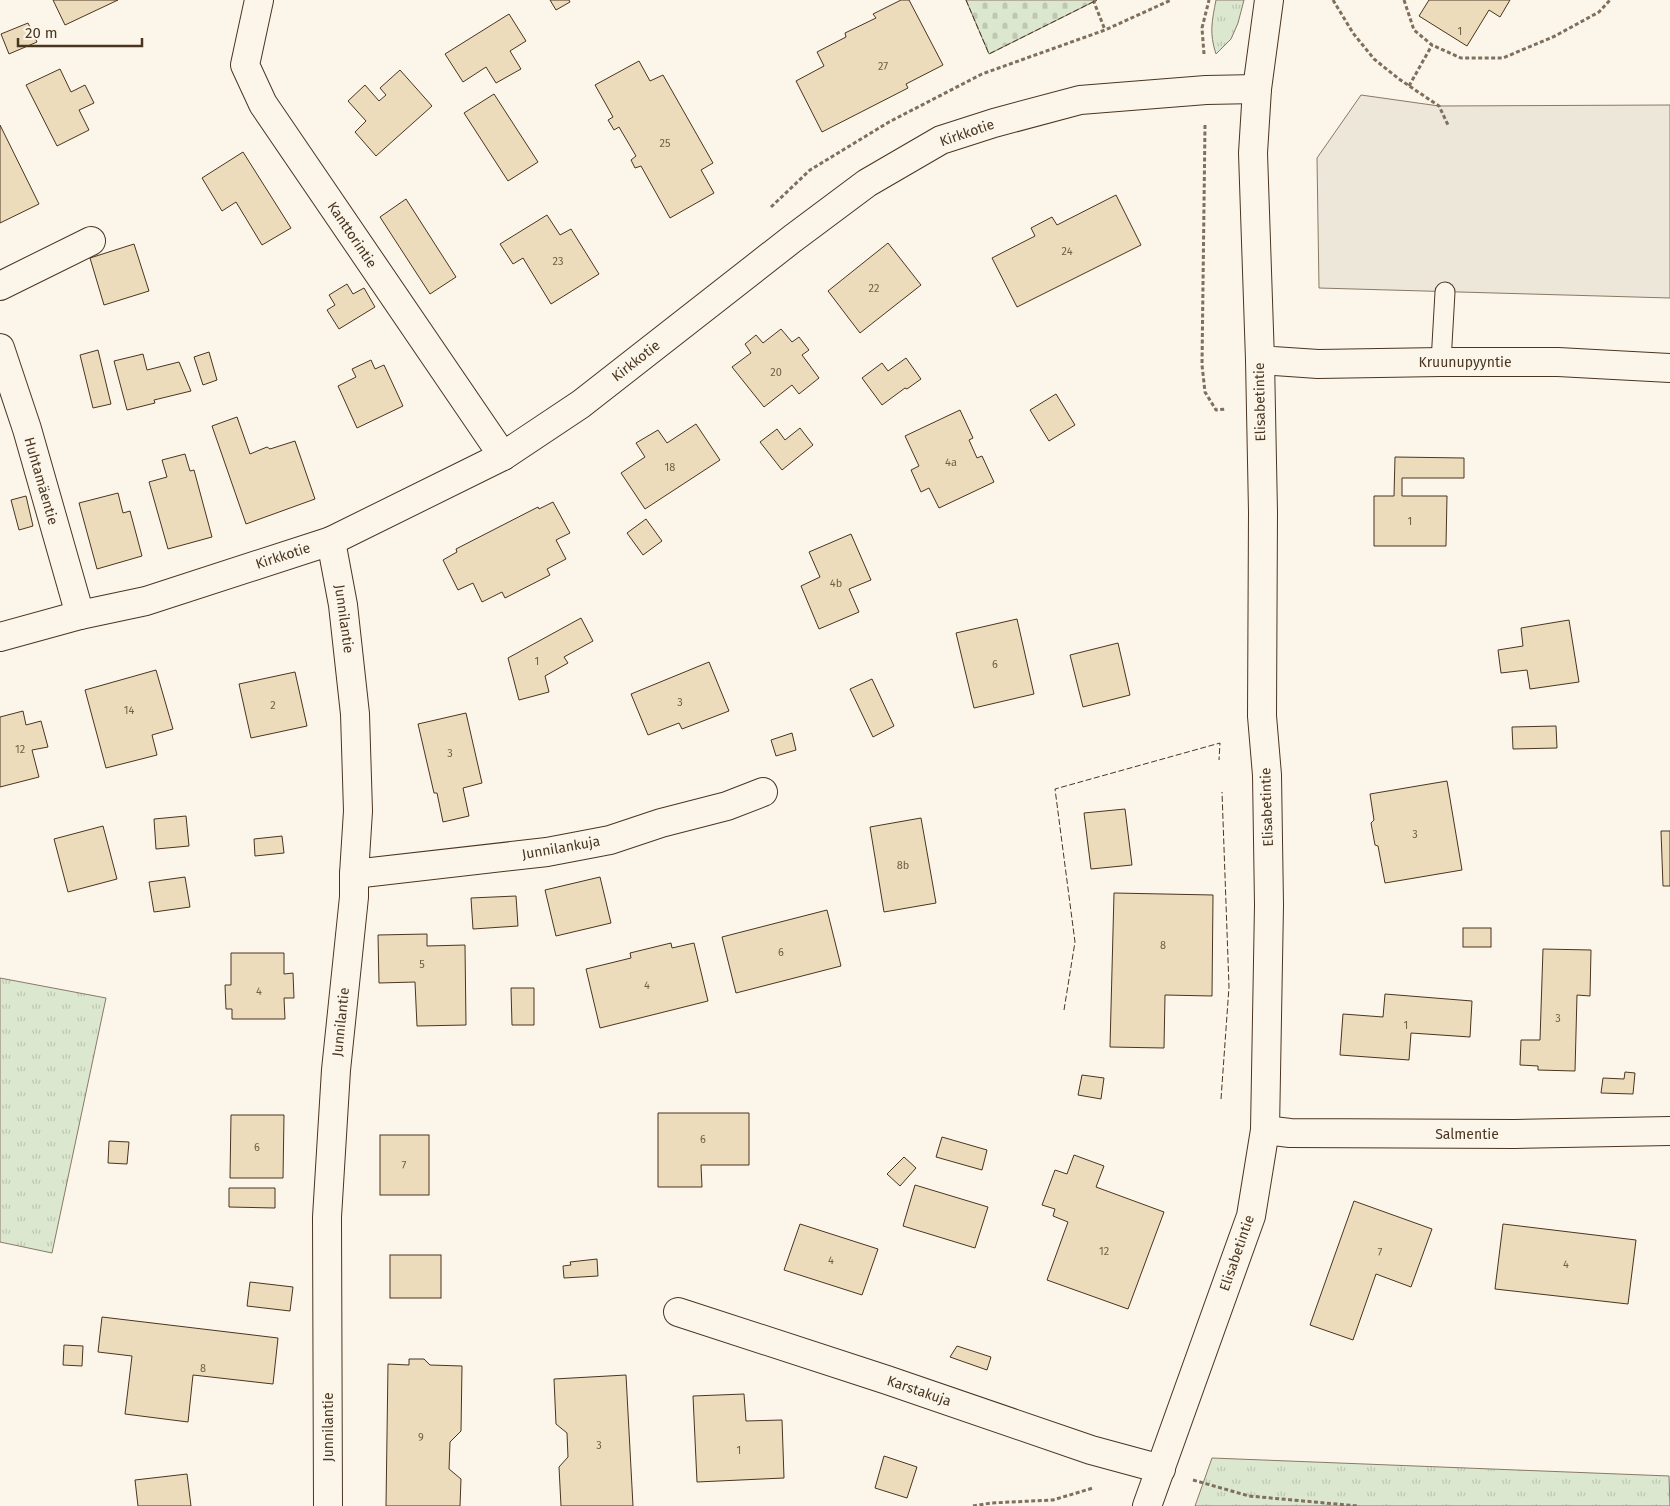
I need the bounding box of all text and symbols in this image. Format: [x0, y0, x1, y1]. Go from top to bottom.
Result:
scale bar [18, 15, 141, 47]
text: 20 m [25, 24, 58, 42]
house number: 1 [1458, 25, 1462, 38]
house number: 27 [878, 60, 888, 73]
street label: Kirkkotie [937, 116, 997, 150]
house number: 25 [660, 137, 671, 150]
street label: Kanttorintie [324, 199, 380, 271]
house number: 24 [1062, 245, 1073, 258]
house number: 23 [553, 255, 563, 268]
house number: 22 [869, 282, 879, 295]
street label: Kirkkotie [608, 337, 664, 385]
street label: Kruunupyyntie [1418, 354, 1512, 371]
street label: Elisabetintie [1251, 362, 1269, 442]
house number: 20 [770, 366, 782, 379]
street label: Huhtamäentie [20, 435, 62, 527]
house number: 4a [945, 456, 957, 469]
house number: 18 [665, 461, 675, 474]
house number: 1 [1408, 515, 1412, 528]
street label: Kirkkotie [253, 539, 313, 573]
house number: 4b [830, 577, 842, 590]
street label: Junnilantie [331, 584, 357, 654]
house number: 1 [535, 655, 539, 668]
house number: 6 [992, 658, 998, 671]
house number: 3 [677, 696, 683, 709]
house number: 2 [270, 699, 276, 712]
house number: 14 [124, 704, 134, 717]
house number: 12 [15, 743, 25, 756]
house number: 3 [447, 747, 453, 760]
street label: Elisabetintie [1257, 767, 1277, 847]
house number: 3 [1412, 828, 1418, 841]
street label: Junnilankuja [520, 833, 602, 863]
house number: 8b [897, 859, 909, 872]
house number: 8 [1160, 939, 1166, 952]
house number: 6 [778, 946, 784, 959]
house number: 5 [419, 958, 425, 971]
house number: 4 [644, 979, 650, 992]
house number: 4 [256, 985, 262, 998]
street label: Junnilantie [329, 987, 353, 1057]
house number: 3 [1555, 1012, 1561, 1025]
house number: 1 [1404, 1019, 1408, 1032]
street label: Salmentie [1435, 1126, 1499, 1143]
house number: 6 [700, 1133, 706, 1146]
house number: 6 [254, 1141, 260, 1154]
house number: 7 [402, 1159, 407, 1172]
street label: Elisabetintie [1216, 1213, 1258, 1293]
house number: 12 [1099, 1245, 1109, 1258]
house number: 7 [1378, 1246, 1383, 1259]
house number: 4 [828, 1254, 834, 1267]
house number: 4 [1563, 1258, 1569, 1271]
house number: 8 [200, 1362, 206, 1375]
street label: Karstakuja [885, 1372, 953, 1410]
street label: Junnilantie [320, 1392, 337, 1462]
house number: 9 [418, 1431, 424, 1444]
house number: 3 [596, 1439, 602, 1452]
house number: 1 [737, 1444, 741, 1457]

